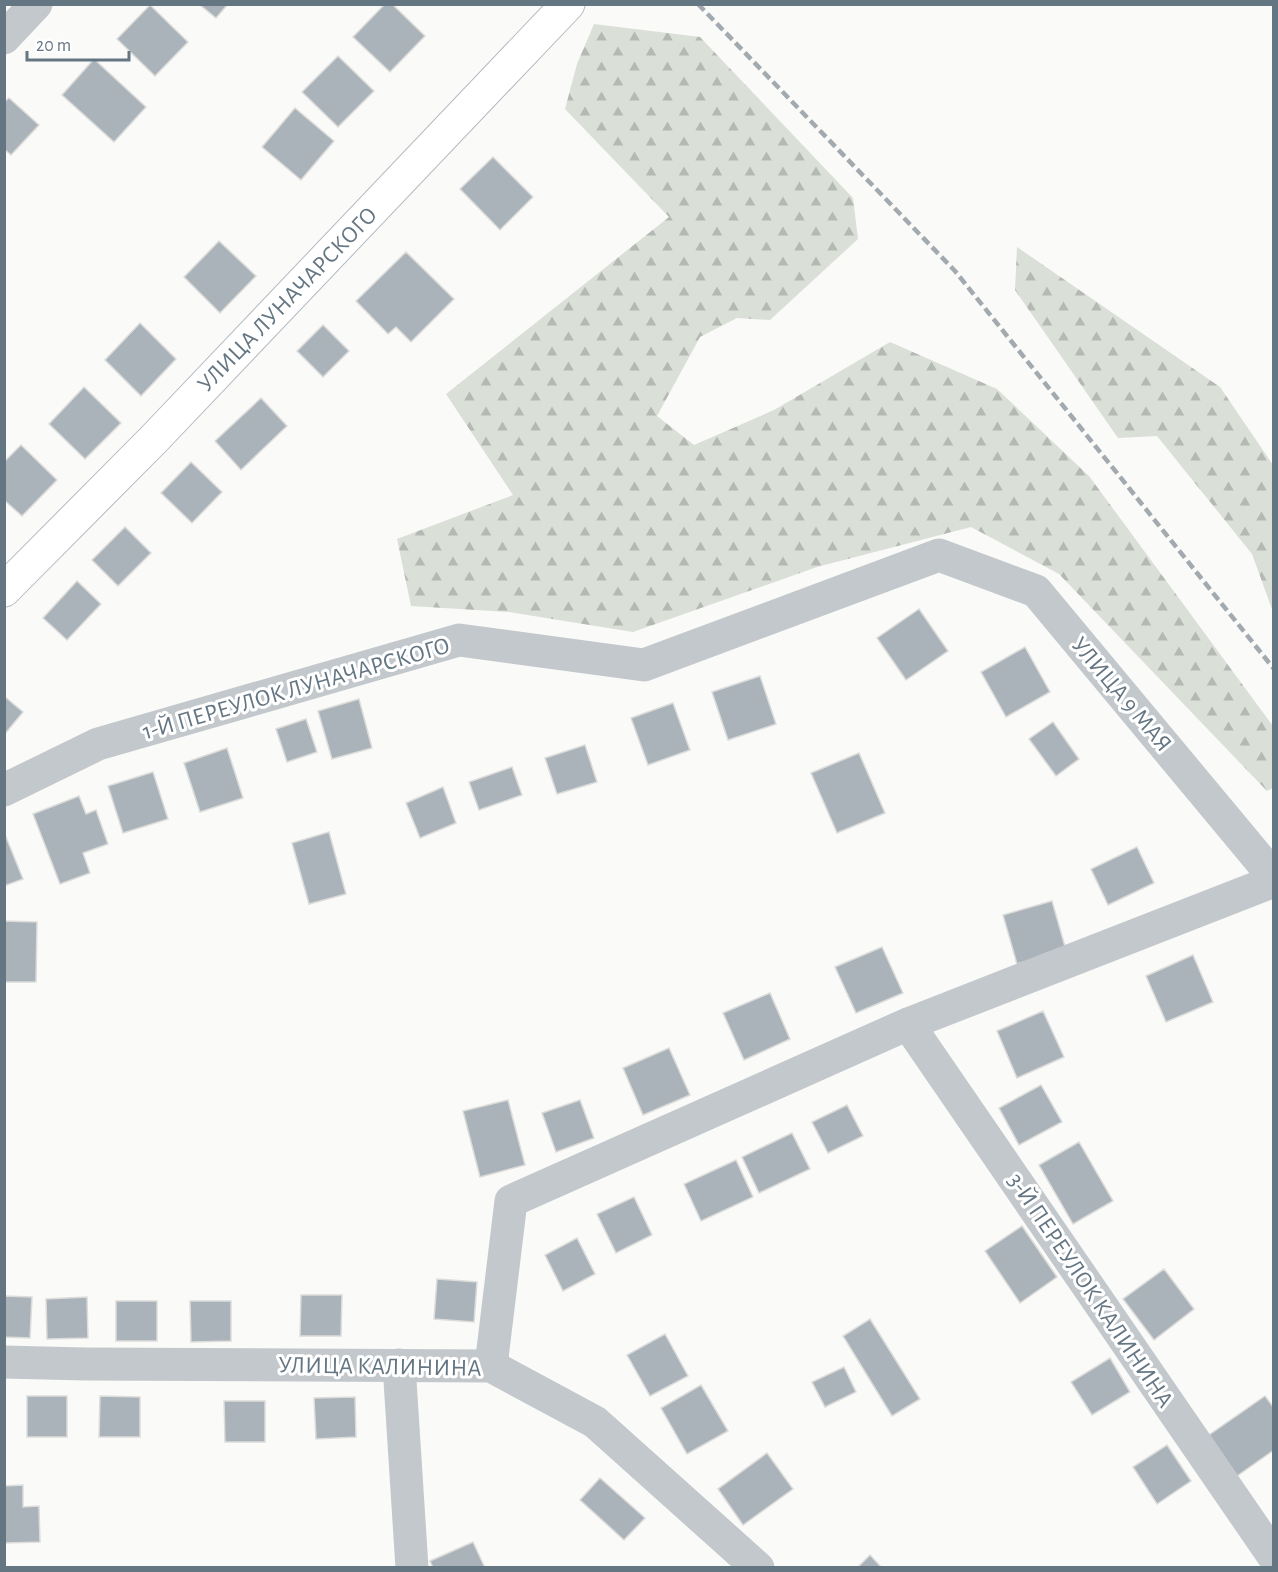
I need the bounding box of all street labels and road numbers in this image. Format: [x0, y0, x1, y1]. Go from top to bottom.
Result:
street label: УЛИЦА ЛУНАЧАРСКОГО [193, 203, 382, 397]
street label: УЛИЦА 9 МАЯ [1067, 633, 1176, 756]
street label: 1-Й ПЕРЕУЛОК ЛУНАЧАРСКОГО [140, 634, 453, 744]
street label: 3-Й ПЕРЕУЛОК КАЛИНИНА [1003, 1169, 1177, 1412]
street label: УЛИЦА КАЛИНИНА [278, 1353, 482, 1381]

